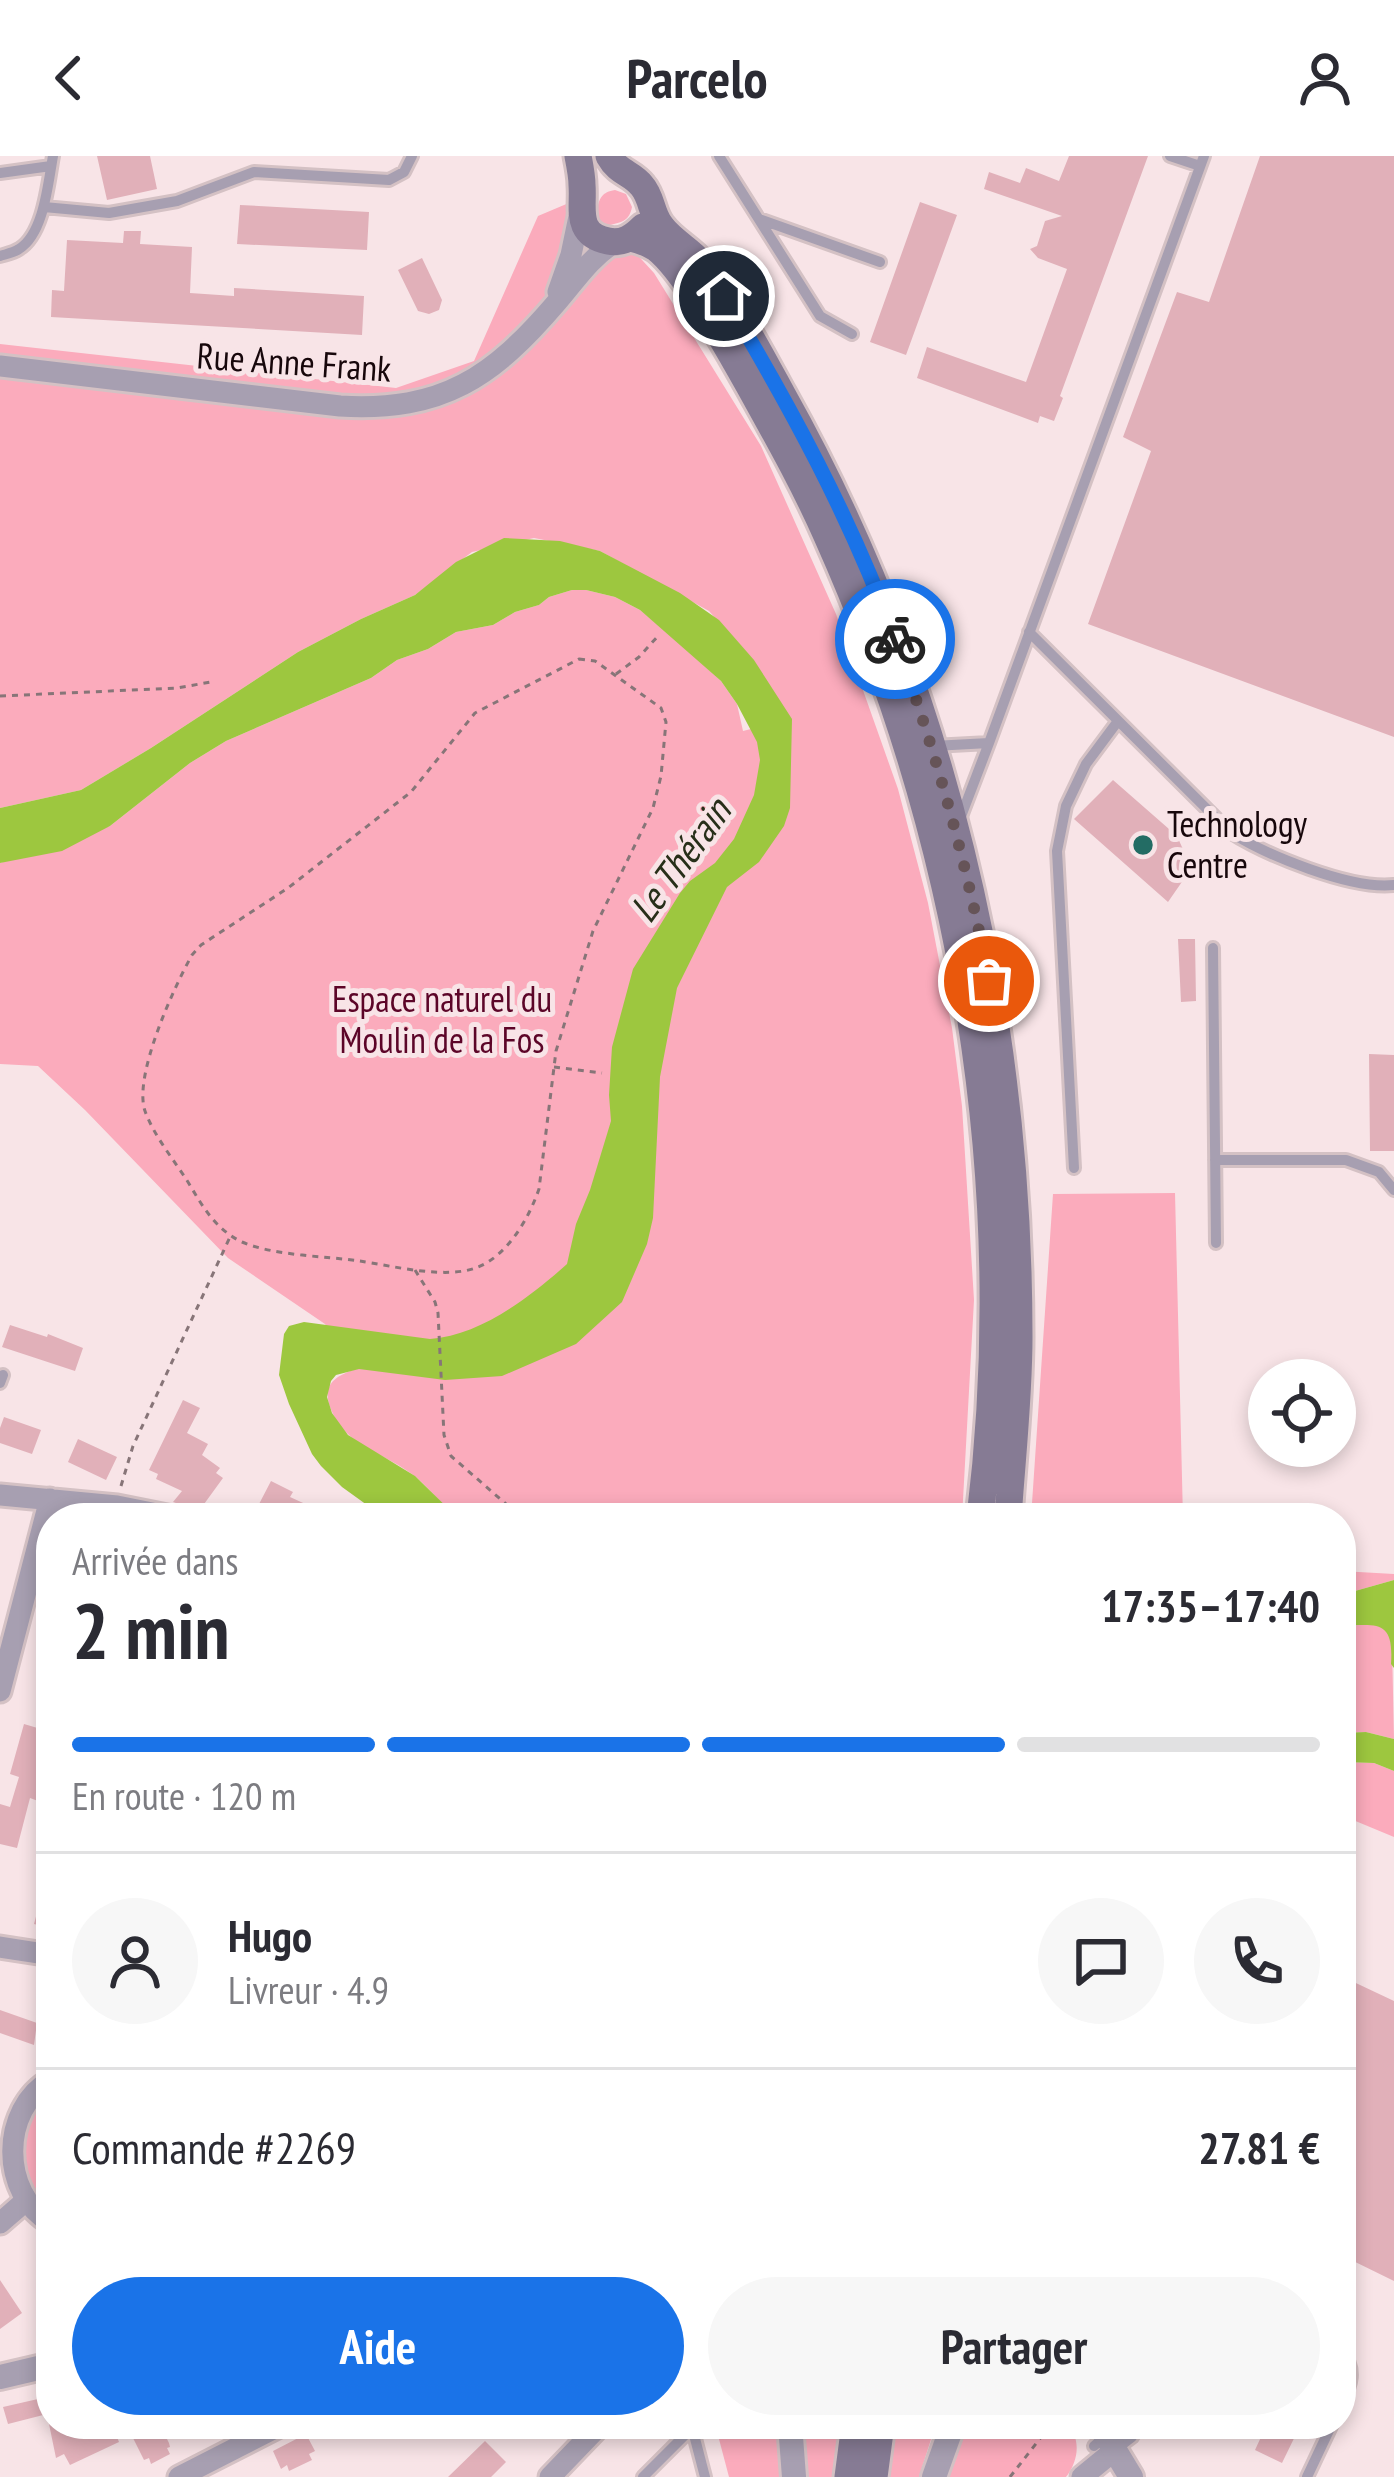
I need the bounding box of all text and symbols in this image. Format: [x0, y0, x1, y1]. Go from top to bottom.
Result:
text: Parcelo [626, 43, 768, 113]
icon: back [36, 45, 102, 111]
icon: person [1292, 45, 1358, 111]
pin [673, 245, 775, 347]
icon: home [691, 263, 757, 329]
street label: Rue Anne Frank [195, 331, 393, 392]
courier [835, 579, 955, 699]
icon: bike [862, 606, 928, 672]
water label: Le Thérain [618, 786, 743, 931]
place label: Technology Centre [1167, 800, 1307, 888]
marker: Technology Centre [1130, 832, 1156, 858]
pin [938, 930, 1040, 1032]
icon: bag [956, 948, 1022, 1014]
park label: Espace naturel du Moulin de la Fos [332, 975, 552, 1063]
map controls [1248, 1359, 1356, 1467]
button: locate [1248, 1359, 1356, 1467]
text: Arrivée dans [72, 1535, 238, 1586]
text: 17:35–17:40 [1101, 1576, 1320, 1634]
text: 2 min [72, 1580, 230, 1681]
text: En route · 120 m [72, 1770, 296, 1821]
button: person [72, 1898, 198, 2024]
button: chat [1038, 1898, 1164, 2024]
button: phone [1194, 1898, 1320, 2024]
text: Hugo [228, 1906, 312, 1964]
text: Livreur · 4.9 [228, 1964, 389, 2015]
text: Commande #2269 [72, 2118, 356, 2176]
text: 27.81 € [1198, 2118, 1320, 2176]
button: Aide [72, 2277, 684, 2415]
button: Partager [708, 2277, 1320, 2415]

